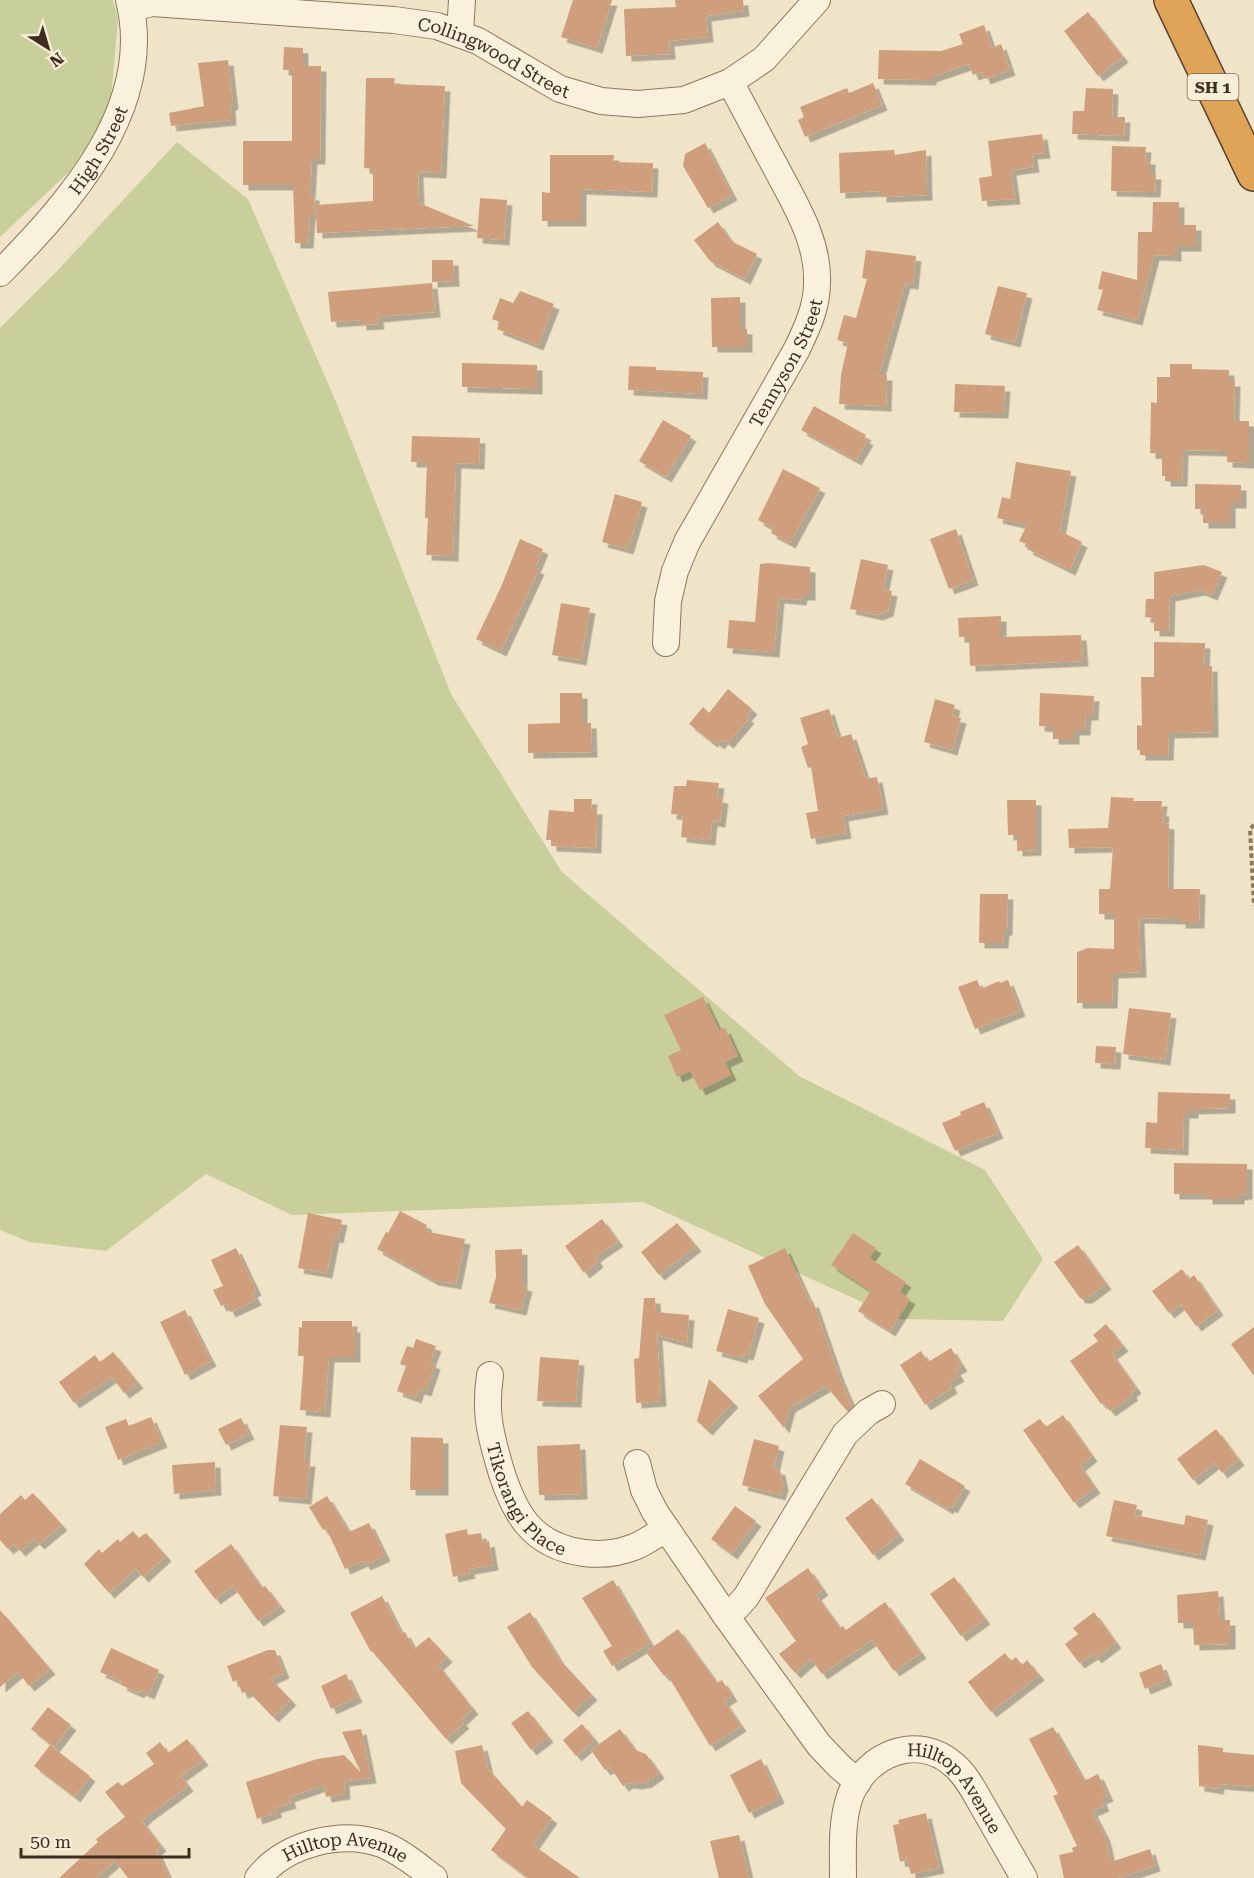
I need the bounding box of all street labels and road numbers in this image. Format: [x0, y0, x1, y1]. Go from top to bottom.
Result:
street label: Collingwood Street [416, 13, 572, 102]
road number: SH 1 [1188, 74, 1238, 100]
street label: High Street [64, 103, 131, 198]
street label: Tennyson Street [744, 297, 826, 431]
street label: Tikorangi Place [483, 1440, 569, 1559]
street label: Hilltop Avenue [907, 1739, 1006, 1837]
street label: Hilltop Avenue [280, 1850, 410, 1874]

